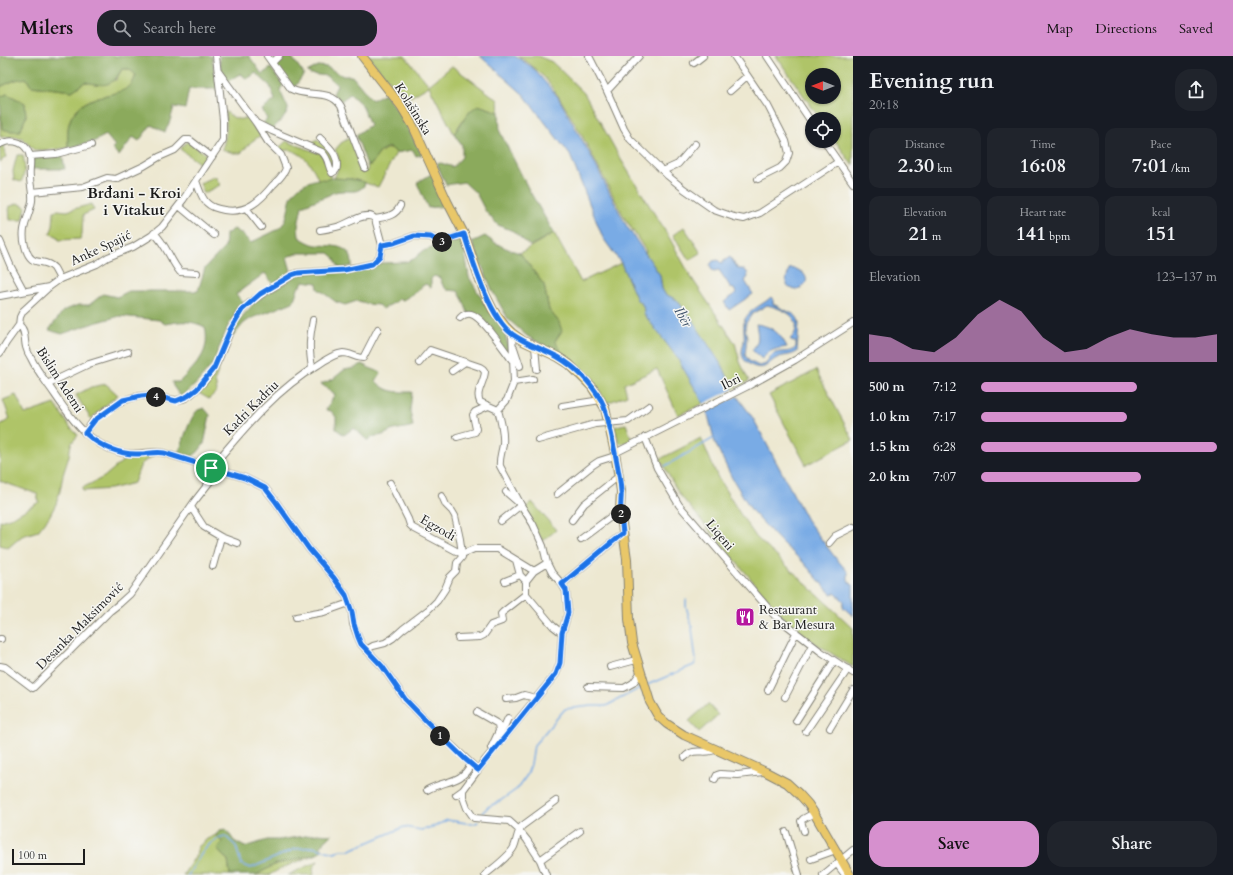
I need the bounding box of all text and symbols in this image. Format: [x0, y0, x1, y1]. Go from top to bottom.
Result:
search box [97, 10, 377, 46]
text: Milers [20, 15, 73, 41]
icon: search [111, 17, 133, 39]
text: Search here [143, 18, 216, 38]
text: Map [1047, 19, 1073, 38]
text: Directions [1095, 19, 1157, 38]
text: Saved [1179, 19, 1213, 38]
text: Evening run [869, 66, 994, 96]
north arrow [805, 68, 841, 104]
map controls [805, 68, 841, 148]
button: share [1175, 69, 1217, 111]
street label: Kolašinska [390, 80, 436, 139]
text: 20:18 [869, 96, 899, 114]
button: locate [805, 112, 841, 148]
text: Distance [905, 137, 945, 152]
text: Time [1030, 137, 1056, 152]
text: Pace [1150, 137, 1172, 152]
text: 2.30 [898, 152, 934, 179]
text: 16:08 [1020, 152, 1066, 179]
text: 7:01 [1132, 152, 1168, 179]
text: km [934, 161, 952, 176]
text: /km [1168, 161, 1190, 176]
district label: Brđani - Kroi i Vitakut [87, 183, 181, 220]
text: Elevation [903, 205, 947, 220]
text: Heart rate [1020, 205, 1066, 220]
text: kcal [1152, 205, 1170, 220]
text: 21 [909, 220, 929, 247]
text: 141 [1016, 220, 1046, 247]
text: 151 [1146, 220, 1176, 247]
street label: Anke Spajić [68, 226, 134, 270]
text: m [929, 229, 941, 244]
text: bpm [1046, 229, 1070, 244]
pin: 3 [432, 232, 452, 252]
text: 3 [439, 234, 445, 249]
text: Elevation [869, 268, 921, 286]
text: 123–137 m [1155, 268, 1217, 286]
water label: Ibër [670, 303, 697, 331]
street label: Bislim Ademi [32, 344, 88, 417]
street label: Ibri [718, 369, 744, 394]
street label: Kadri Kadriu [219, 376, 283, 440]
text: 500 m [869, 378, 904, 396]
text: 7:12 [933, 378, 956, 396]
pin: 4 [146, 387, 166, 407]
text: 4 [153, 389, 159, 404]
text: 1.0 km [869, 408, 910, 426]
text: 7:17 [933, 408, 956, 426]
text: 1.5 km [869, 438, 910, 456]
text: 6:28 [933, 438, 956, 456]
pin [194, 451, 228, 485]
icon: arrive [200, 457, 222, 479]
text: 2.0 km [869, 468, 910, 486]
text: 7:07 [933, 468, 956, 486]
pin: 2 [611, 504, 631, 524]
text: 2 [618, 506, 624, 521]
street label: Egzodi [417, 511, 460, 546]
street label: Liqeni [702, 516, 738, 555]
street label: Desanka Maksimović [32, 578, 128, 674]
place label: Restaurant & Bar Mesura [759, 601, 835, 634]
restaurant icon: Restaurant & Bar Mesura [734, 606, 756, 628]
pin: 1 [430, 726, 450, 746]
text: 1 [437, 728, 443, 743]
button: Save [869, 821, 1039, 867]
button: Share [1047, 821, 1217, 867]
scale bar [12, 847, 85, 866]
text: 100 m [18, 848, 47, 863]

